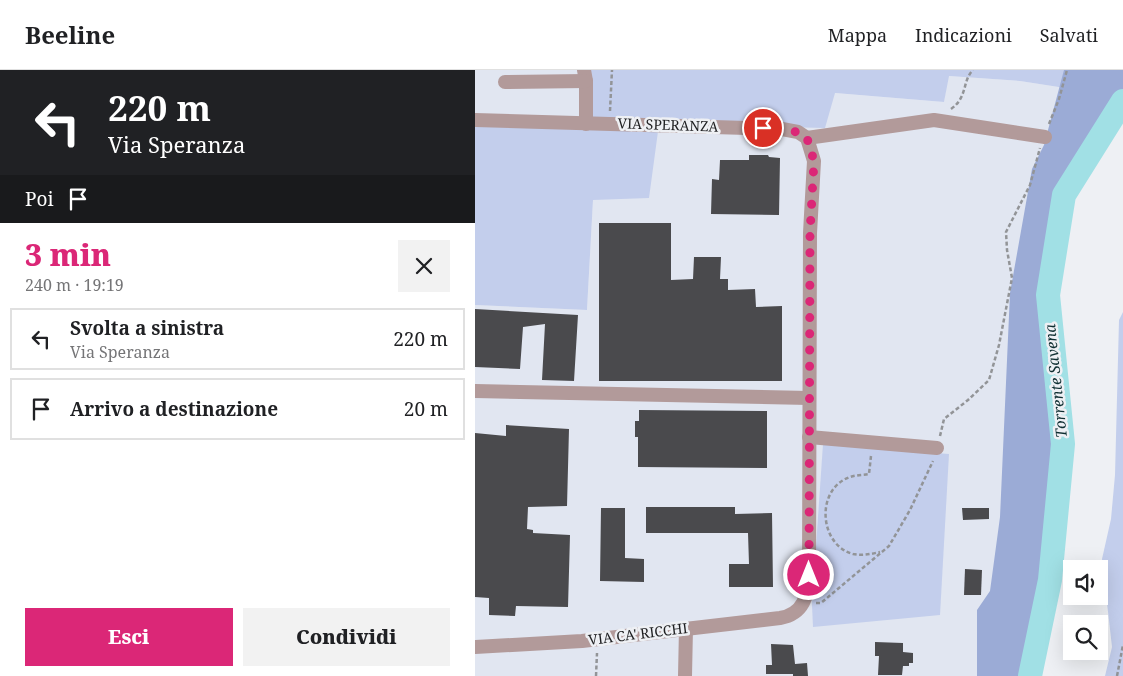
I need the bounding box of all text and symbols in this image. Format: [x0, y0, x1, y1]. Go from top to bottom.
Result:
text: Beeline [25, 18, 115, 51]
text: Mappa [828, 23, 887, 47]
text: Indicazioni [915, 23, 1012, 47]
text: Salvati [1040, 23, 1098, 47]
text: 220 m [108, 84, 211, 131]
icon: left [25, 90, 90, 155]
pin [742, 107, 784, 149]
street label: VIA SPERANZA [617, 113, 719, 136]
icon: arrive [749, 114, 777, 142]
text: Via Speranza [108, 129, 245, 159]
icon: arrive [64, 185, 92, 213]
text: Poi [25, 186, 54, 212]
text: 3 min [25, 234, 111, 275]
button: close [398, 240, 450, 292]
text: 240 m · 19:19 [25, 274, 124, 296]
text: Svolta a sinistra [70, 315, 224, 341]
water label: Torrente Savena [1039, 323, 1071, 439]
icon: left [27, 325, 55, 353]
text: 220 m [393, 326, 448, 352]
text: Via Speranza [70, 341, 170, 363]
icon: arrive [27, 395, 55, 423]
text: Arrivo a destinazione [70, 396, 278, 422]
text: 20 m [404, 396, 448, 422]
position arrow [782, 548, 834, 600]
map controls [1063, 560, 1108, 660]
button: sound [1063, 560, 1108, 605]
button: Esci [25, 608, 233, 666]
button: Condividi [243, 608, 450, 666]
button: search [1063, 615, 1108, 660]
street label: VIA CA' RICCHI [587, 618, 689, 649]

